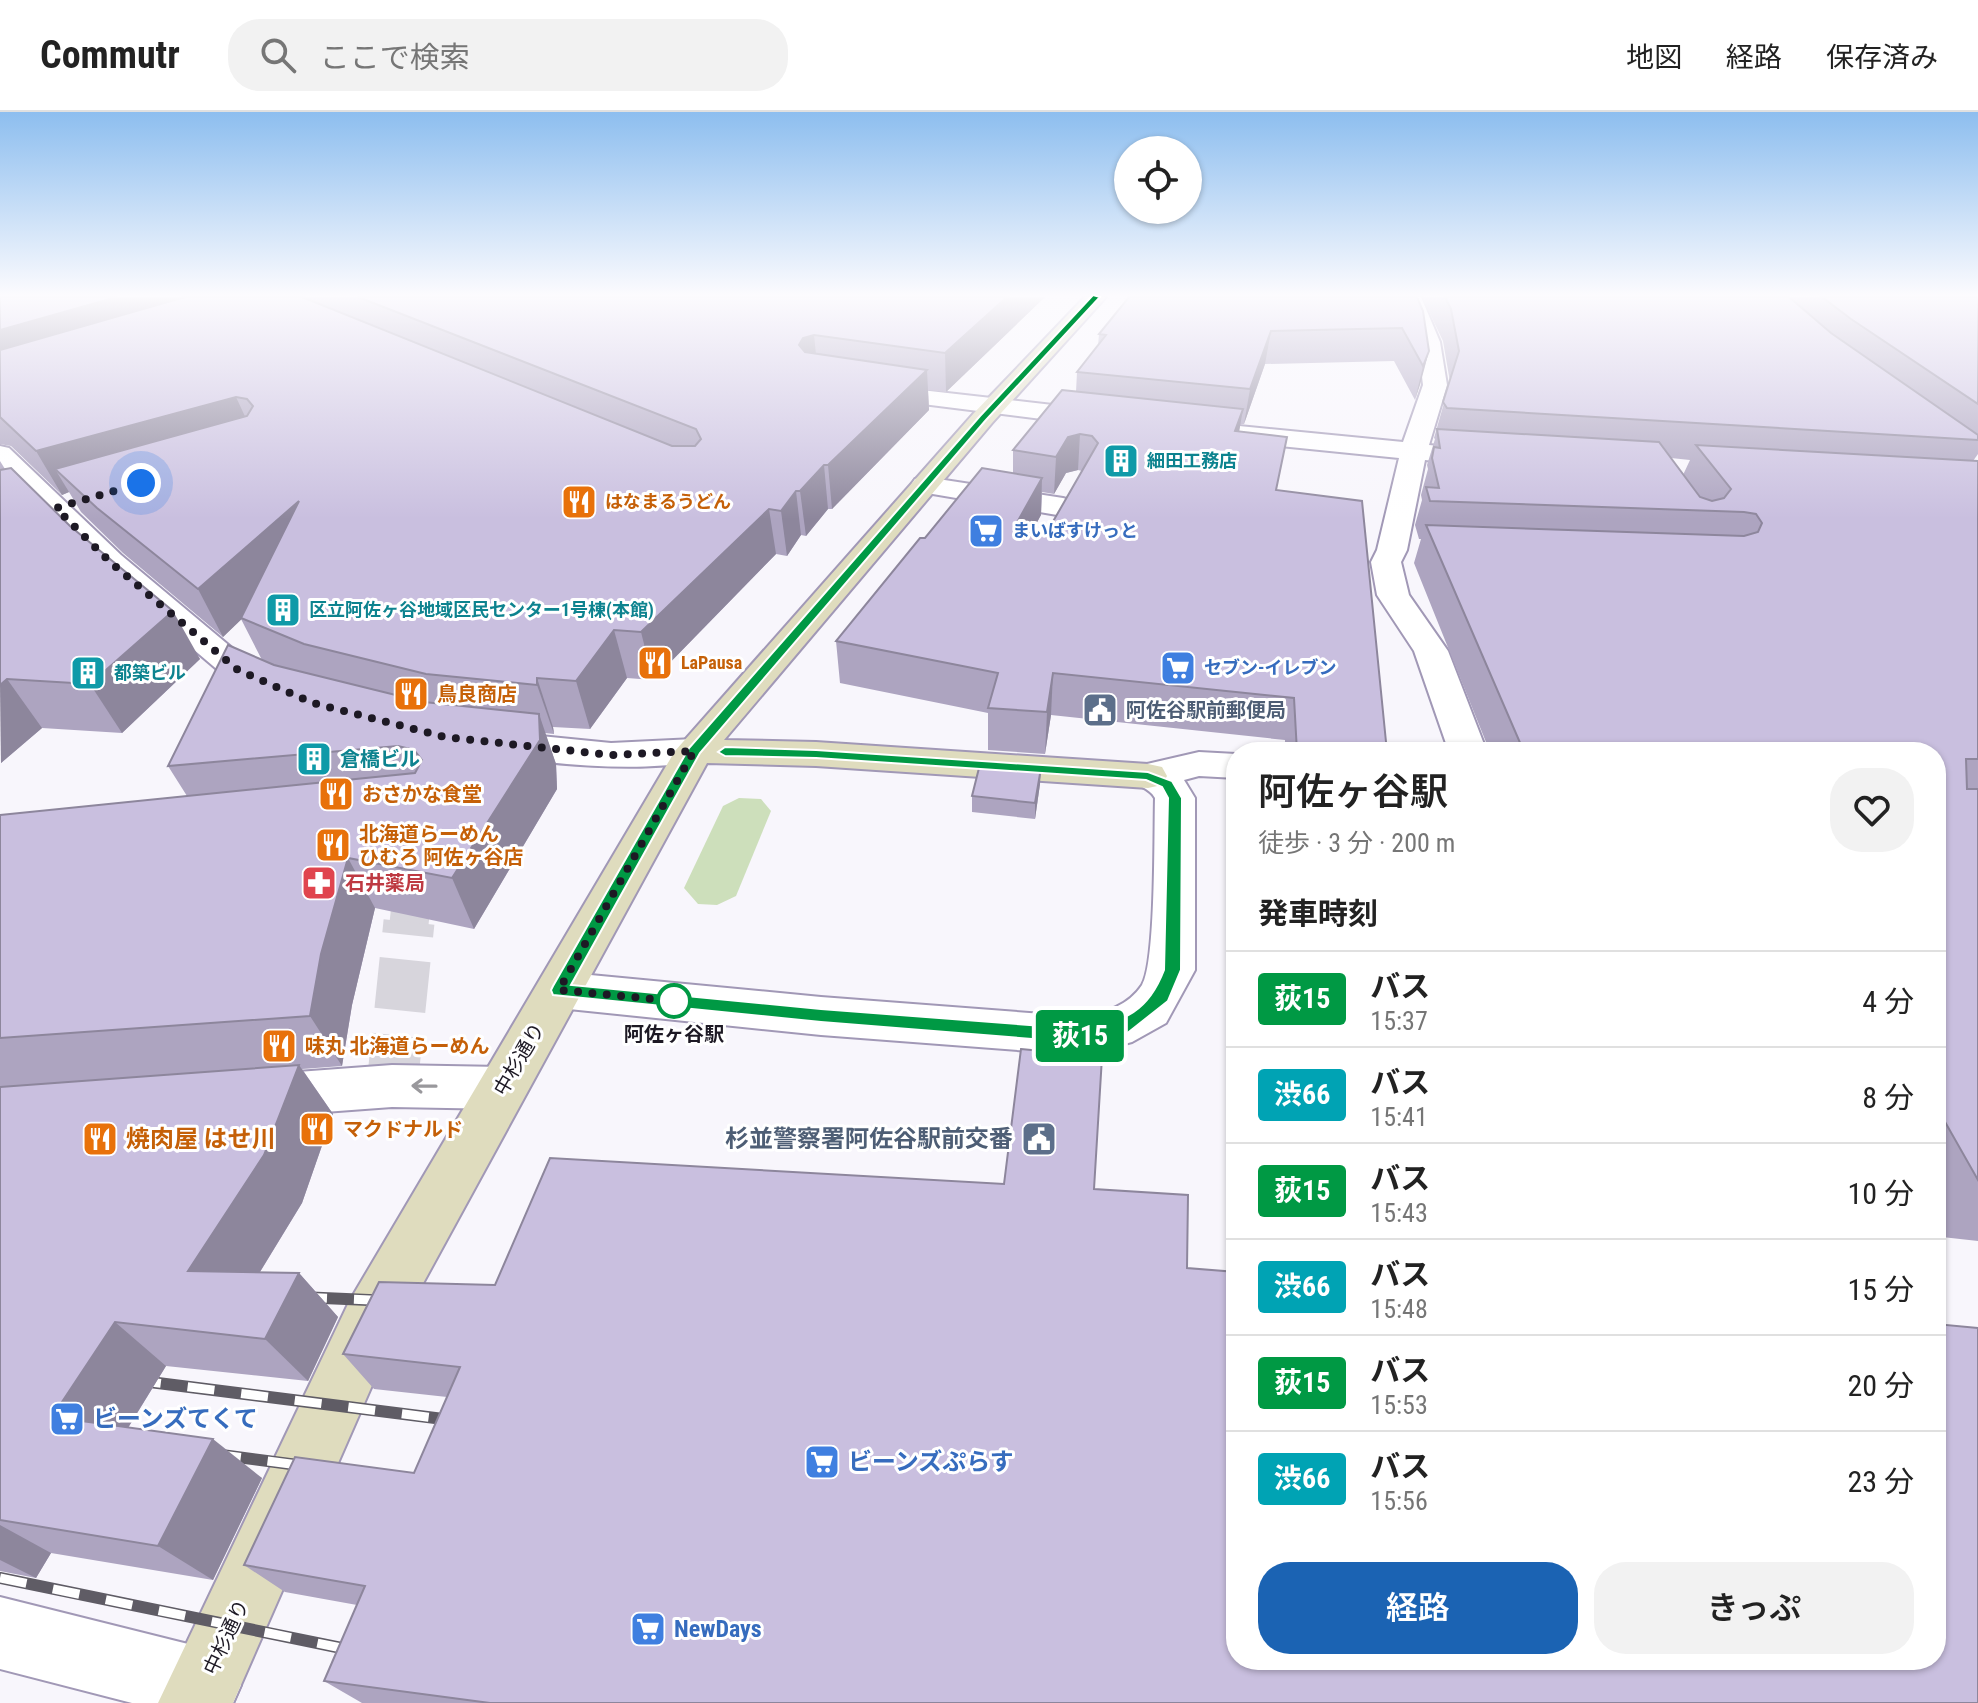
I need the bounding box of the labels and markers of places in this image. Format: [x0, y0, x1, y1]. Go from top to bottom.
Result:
building icon: 細田工務店 [1102, 442, 1140, 480]
place label: 細田工務店 [1147, 450, 1237, 471]
restaurant icon: はなまるうどん [560, 483, 598, 521]
place label: はなまるうどん [605, 491, 731, 512]
supermarket icon: まいばすけっと [967, 512, 1005, 550]
place label: まいばすけっと [1012, 520, 1138, 541]
building icon: 区立阿佐ヶ谷地域区民センター1号棟(本館) [264, 591, 302, 629]
place label: 区立阿佐ヶ谷地域区民センター1号棟(本館) [309, 599, 654, 621]
restaurant icon: LaPausa [636, 644, 674, 682]
supermarket icon: セブン-イレブン [1159, 649, 1197, 687]
place label: LaPausa [681, 652, 742, 673]
building icon: 都築ビル [69, 654, 107, 692]
place label: セブン-イレブン [1204, 657, 1337, 678]
place label: 都築ビル [114, 662, 186, 683]
restaurant icon: 鳥良商店 [392, 675, 430, 713]
place label: 鳥良商店 [437, 682, 517, 706]
public building icon: 阿佐谷駅前郵便局 [1081, 691, 1119, 729]
place label: 阿佐谷駅前郵便局 [1126, 698, 1286, 722]
building icon: 倉橋ビル [295, 740, 333, 778]
place label: 倉橋ビル [340, 747, 420, 771]
restaurant icon: おさかな食堂 [317, 775, 355, 813]
place label: おさかな食堂 [362, 782, 482, 806]
place label: 北海道らーめん ひむろ 阿佐ヶ谷店 [359, 822, 524, 869]
restaurant icon: 北海道らーめん ひむろ 阿佐ヶ谷店 [314, 826, 352, 864]
pharmacy icon: 石井薬局 [300, 864, 338, 902]
place label: 石井薬局 [345, 871, 425, 895]
marker: 阿佐ヶ谷駅 [657, 984, 691, 1018]
place label: 阿佐ヶ谷駅 [624, 1022, 724, 1046]
restaurant icon: 味丸 北海道らーめん [260, 1027, 298, 1065]
place label: 味丸 北海道らーめん [305, 1034, 490, 1058]
restaurant icon: マクドナルド [298, 1110, 336, 1148]
place label: マクドナルド [343, 1117, 463, 1141]
restaurant icon: 焼肉屋 はせ川 [81, 1120, 119, 1158]
public building icon: 杉並警察署阿佐谷駅前交番 [1020, 1120, 1058, 1158]
place label: 焼肉屋 はせ川 [126, 1125, 276, 1153]
place label: 杉並警察署阿佐谷駅前交番 [725, 1125, 1013, 1153]
supermarket icon: ビーンズてくて [48, 1400, 86, 1438]
place label: ビーンズてくて [93, 1405, 258, 1433]
supermarket icon: ビーンズぷらす [803, 1443, 841, 1481]
place label: ビーンズぷらす [848, 1448, 1014, 1476]
supermarket icon: NewDays [629, 1610, 667, 1648]
place label: NewDays [674, 1615, 762, 1643]

